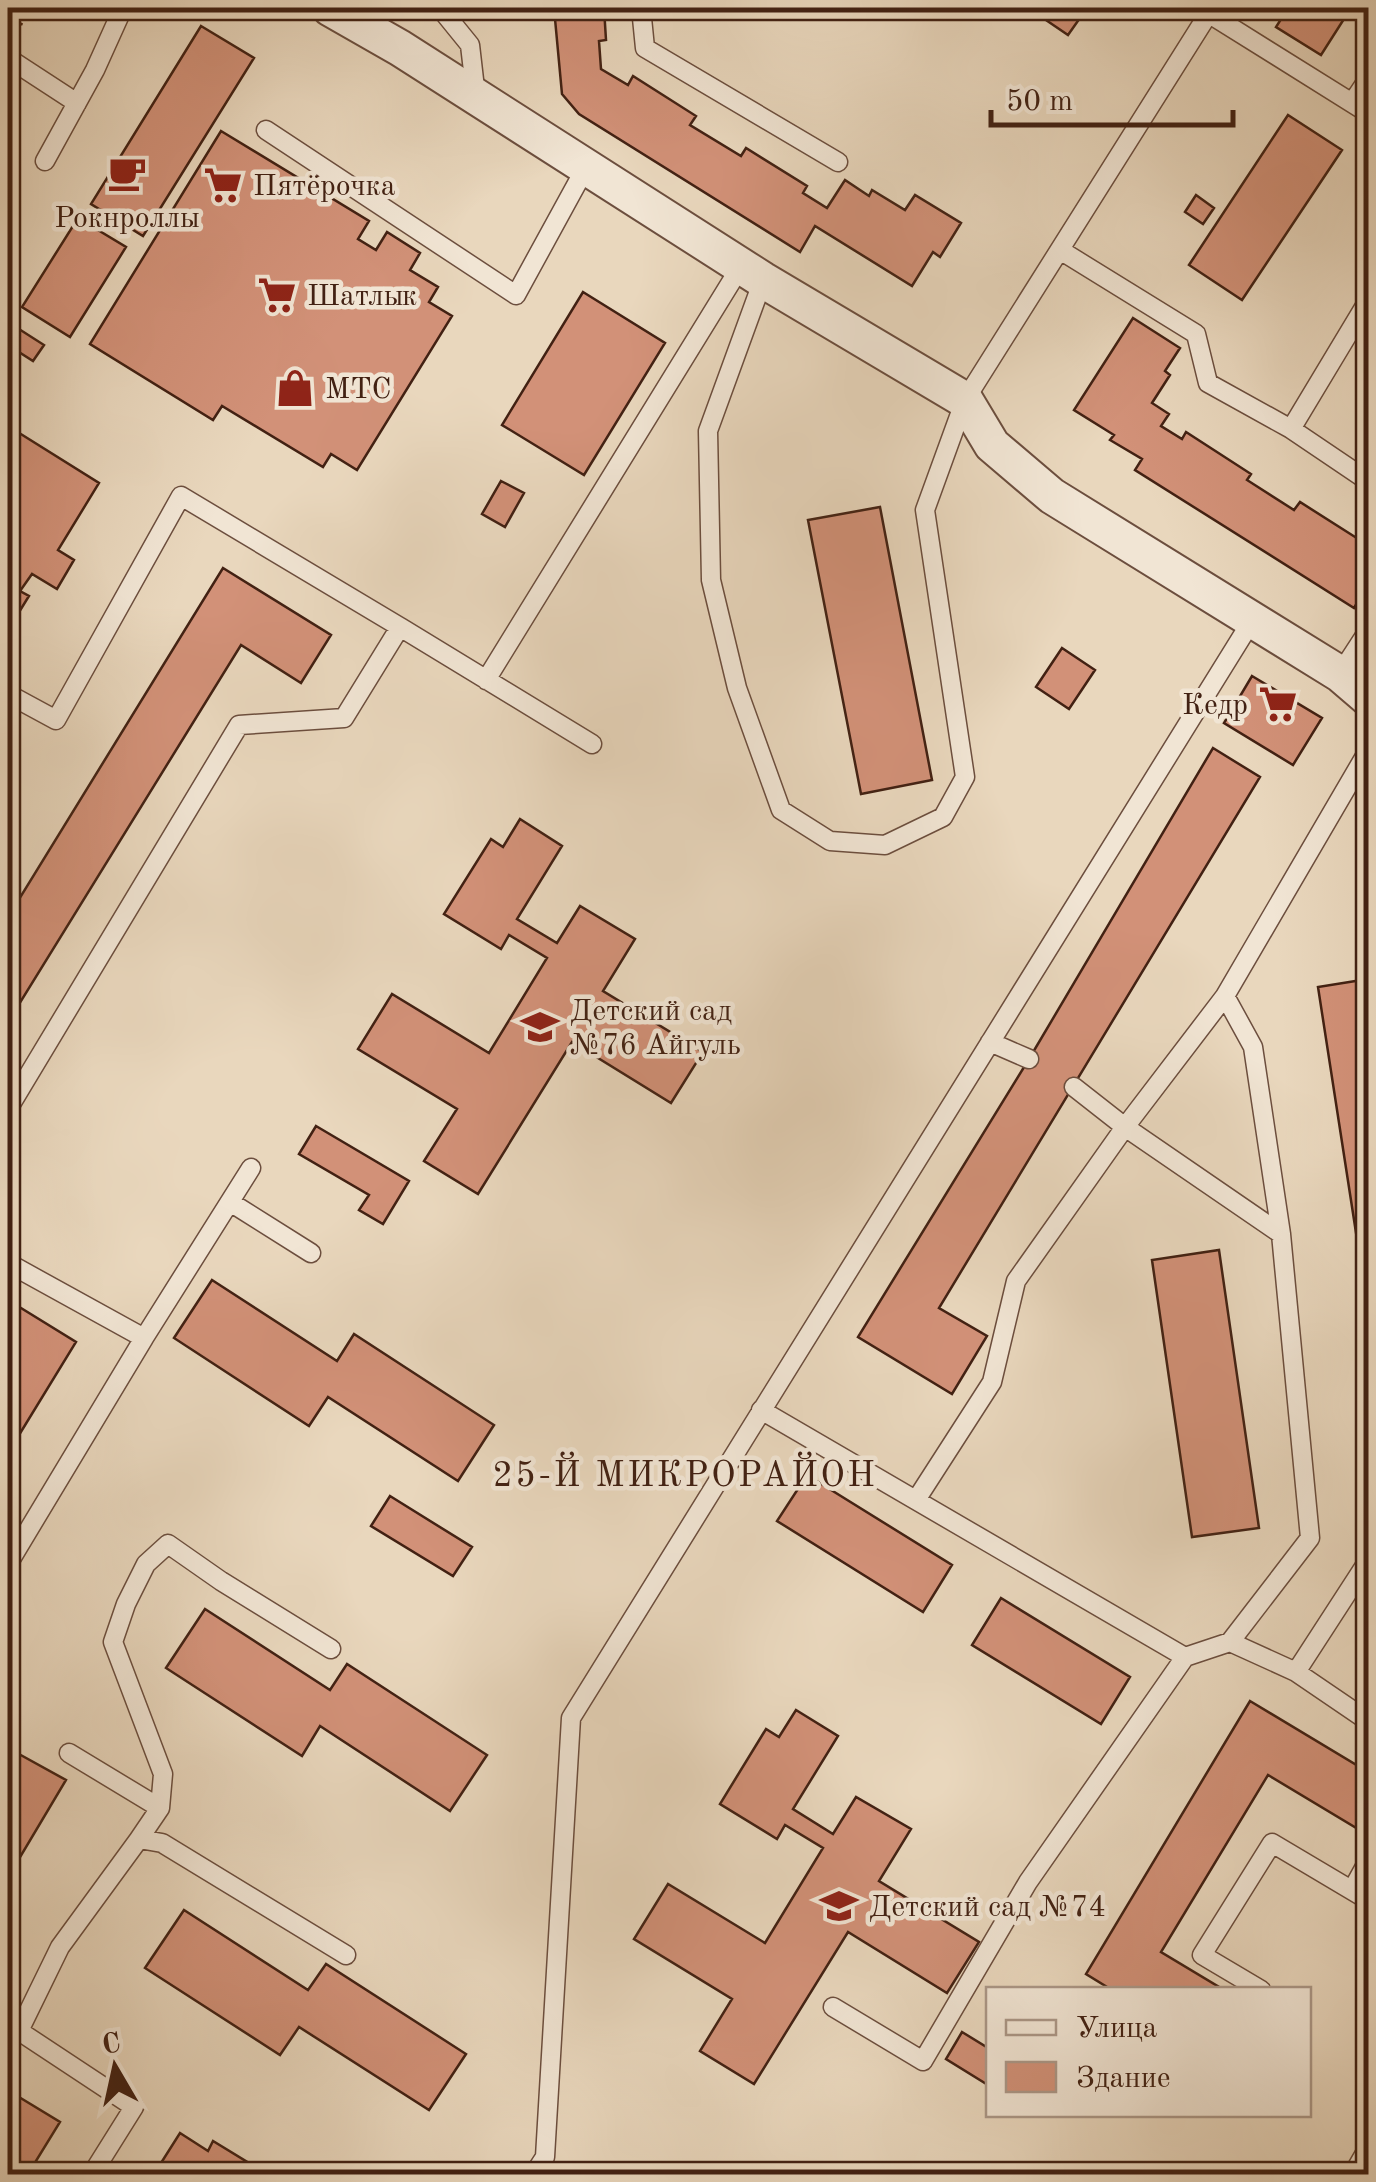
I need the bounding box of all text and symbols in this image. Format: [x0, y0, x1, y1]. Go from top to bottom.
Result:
scale bar [991, 65, 1234, 127]
text: 50 m [1006, 87, 1073, 117]
cafe icon: Рокнроллы [106, 152, 148, 194]
supermarket icon: Пятёрочка [202, 164, 244, 206]
place label: Пятёрочка [253, 172, 396, 202]
place label: Рокнроллы [54, 204, 200, 234]
supermarket icon: Шатлык [256, 274, 298, 316]
place label: Шатлык [307, 282, 417, 312]
shop icon: МТС [274, 367, 316, 409]
place label: МТС [325, 375, 392, 405]
supermarket icon: Кедр [1257, 683, 1299, 725]
place label: Кедр [1182, 691, 1248, 721]
place label: Детский сад №76 Айгуль [570, 997, 741, 1061]
school or university icon: Детский сад №76 Айгуль [519, 1006, 561, 1048]
district label: 25-Й МИКРОРАЙОН [493, 1451, 877, 1494]
school or university icon: Детский сад №74 [818, 1885, 860, 1927]
place label: Детский сад №74 [869, 1893, 1106, 1923]
legend [986, 1987, 1311, 2117]
text: Улица [1076, 2014, 1158, 2044]
north arrow [65, 2017, 165, 2117]
text: С [100, 2029, 123, 2061]
text: Здание [1076, 2064, 1171, 2094]

